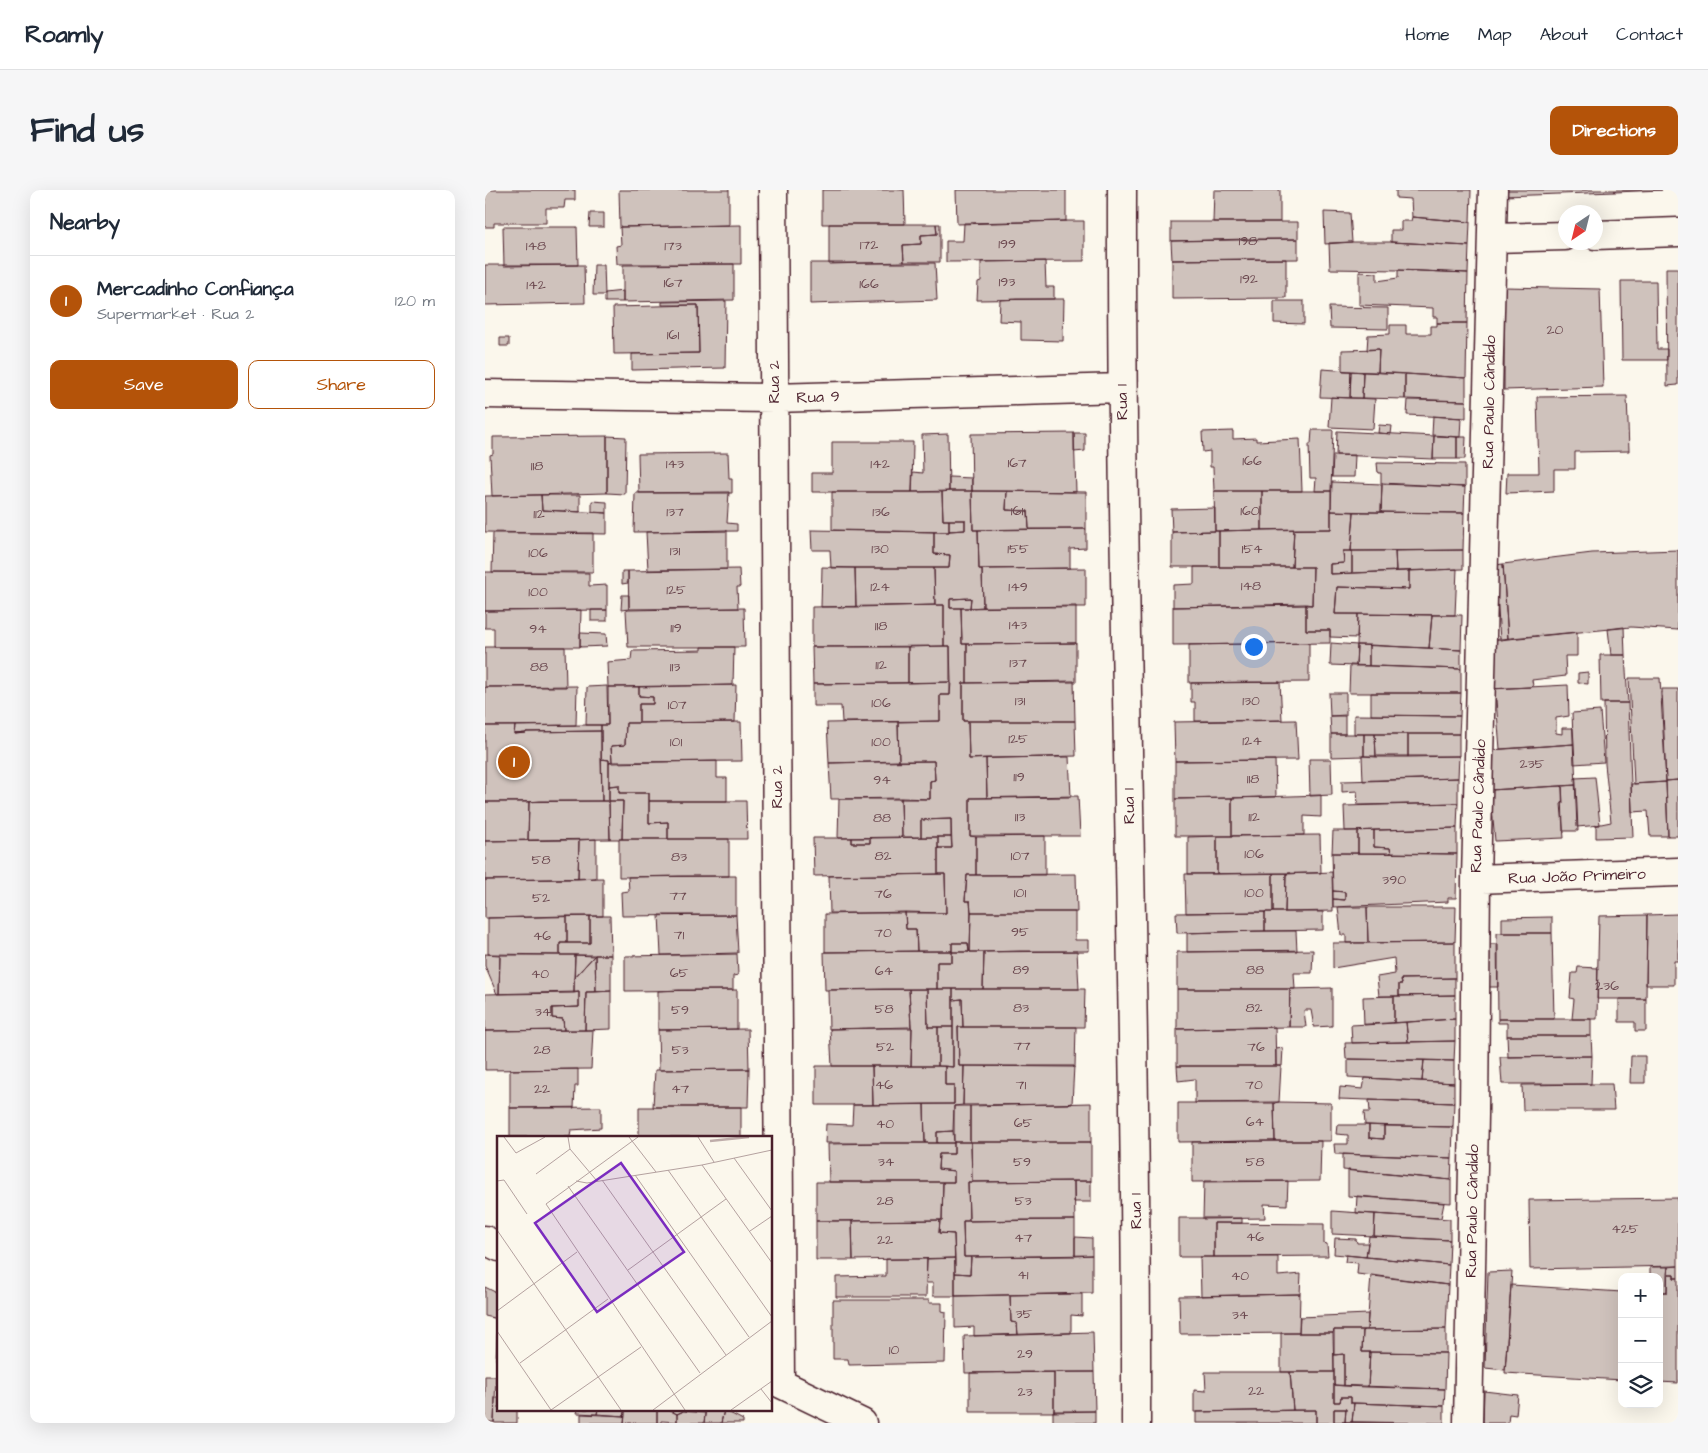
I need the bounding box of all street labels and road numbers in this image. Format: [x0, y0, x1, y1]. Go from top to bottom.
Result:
street label: Rua Paulo Cândido [1477, 335, 1501, 469]
street label: Rua 2 [763, 360, 785, 404]
street label: Rua 1 [1111, 384, 1133, 420]
street label: Rua 9 [796, 385, 840, 409]
street label: Rua Paulo Cândido [1465, 739, 1491, 873]
street label: Rua 2 [766, 765, 788, 809]
street label: Rua 1 [1118, 788, 1140, 824]
street label: Rua João Primeiro [1508, 863, 1646, 889]
street label: Rua Paulo Cândido [1460, 1144, 1484, 1278]
street label: Rua 1 [1125, 1193, 1147, 1229]

